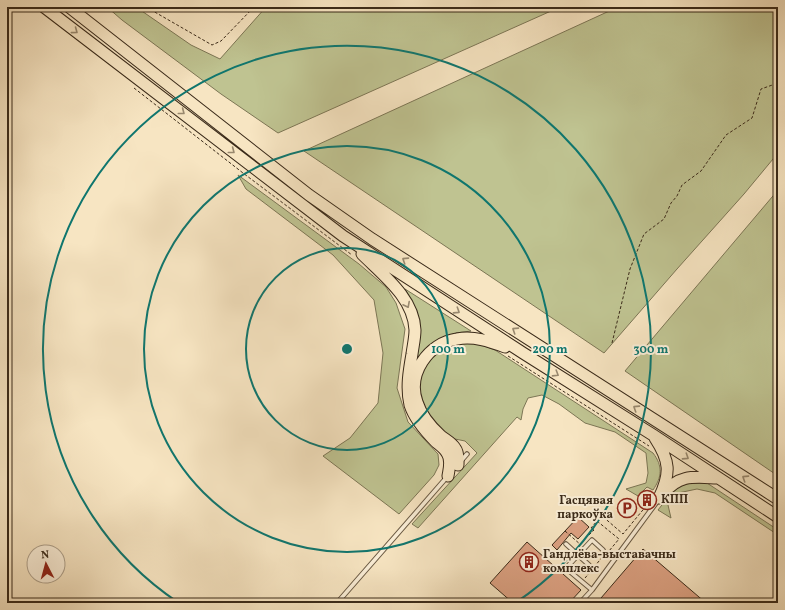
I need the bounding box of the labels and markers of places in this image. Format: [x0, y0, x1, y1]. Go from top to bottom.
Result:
centre of rings [340, 342, 354, 356]
building icon: КПП [636, 489, 658, 511]
place label: КПП [661, 492, 688, 508]
place label: Гасцявая паркоўка [557, 493, 613, 523]
parking icon: Гасцявая паркоўка [616, 497, 638, 519]
place label: Гандлёва-выставачны комплекс [543, 547, 676, 577]
building icon: Гандлёва-выставачны комплекс [518, 551, 540, 573]

